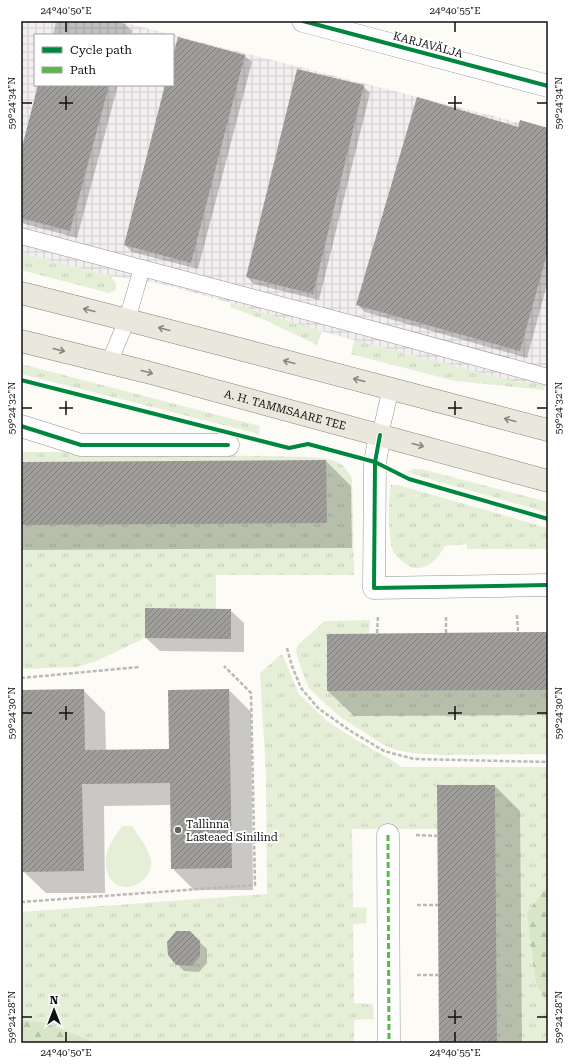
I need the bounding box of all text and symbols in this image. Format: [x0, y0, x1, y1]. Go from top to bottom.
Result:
text: 24°40'50"E [40, 5, 92, 16]
text: 24°40'55"E [429, 5, 481, 16]
street label: KARJAVÄLJA [392, 28, 465, 61]
legend [34, 34, 174, 86]
text: Cycle path [70, 43, 132, 57]
text: Path [70, 63, 96, 77]
text: 59°24'34"N [6, 77, 17, 129]
text: 59°24'34"N [553, 77, 564, 129]
one-way arrow [83, 306, 96, 313]
one-way arrow [157, 325, 170, 332]
one-way arrow [52, 347, 65, 355]
one-way arrow [283, 358, 296, 366]
one-way arrow [140, 369, 153, 376]
one-way arrow [353, 376, 366, 383]
text: 59°24'32"N [6, 382, 17, 434]
text: 59°24'32"N [553, 382, 564, 434]
street label: A. H. TAMMSAARE TEE [223, 387, 347, 432]
one-way arrow [504, 416, 517, 424]
one-way arrow [411, 442, 424, 449]
text: 59°24'30"N [6, 687, 17, 739]
text: 59°24'30"N [553, 687, 564, 739]
place label: Tallinna Lasteaed Sinilind [186, 818, 278, 844]
marker: Tallinna Lasteaed Sinilind [173, 825, 183, 835]
north arrow [34, 990, 74, 1030]
text: 59°24'28"N [6, 991, 17, 1043]
text: 59°24'28"N [553, 991, 564, 1043]
text: N [50, 994, 59, 1007]
text: 24°40'50"E [40, 1047, 92, 1058]
text: 24°40'55"E [429, 1047, 481, 1058]

